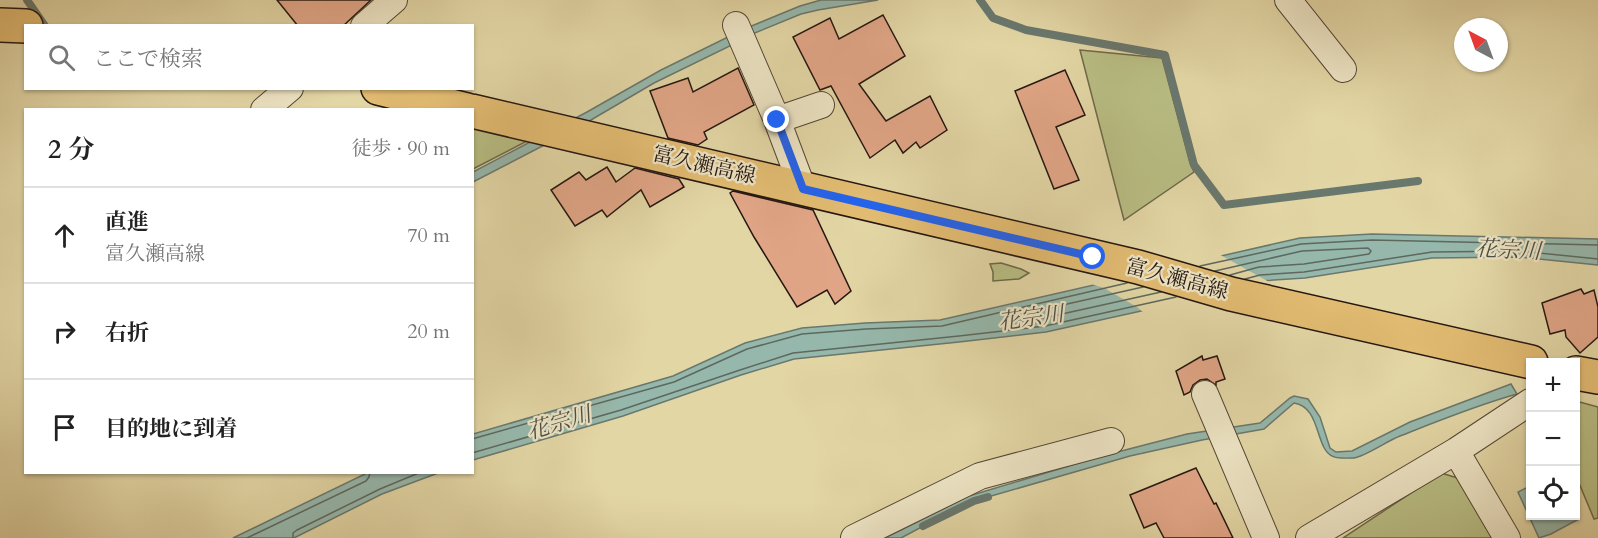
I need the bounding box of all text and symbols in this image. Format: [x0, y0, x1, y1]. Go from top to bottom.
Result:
north arrow [1454, 18, 1508, 72]
search box [24, 24, 474, 90]
icon: search [45, 41, 78, 74]
text: ここで検索 [93, 44, 203, 74]
route end [763, 106, 789, 132]
text: 2 分 [48, 132, 94, 167]
text: 徒歩 · 90 m [351, 135, 450, 162]
street label: 富久瀬高線 [650, 139, 758, 191]
text: 直進 [105, 207, 149, 237]
icon: ahead [48, 219, 81, 252]
text: 70 m [407, 222, 450, 249]
water label: 花宗川 [1474, 233, 1544, 267]
text: 富久瀬高線 [105, 240, 205, 267]
route start [1079, 243, 1105, 269]
street label: 富久瀬高線 [1123, 251, 1231, 307]
water label: 花宗川 [996, 298, 1068, 337]
icon: right [48, 315, 81, 348]
text: 右折 [105, 318, 149, 348]
text: 20 m [407, 318, 450, 345]
map controls [1526, 358, 1580, 520]
button: + [1526, 358, 1580, 412]
water label: 花宗川 [523, 398, 597, 447]
icon: arrive [48, 411, 81, 444]
button: − [1526, 412, 1580, 466]
text: 目的地に到着 [105, 414, 237, 444]
button: locate [1526, 466, 1580, 520]

